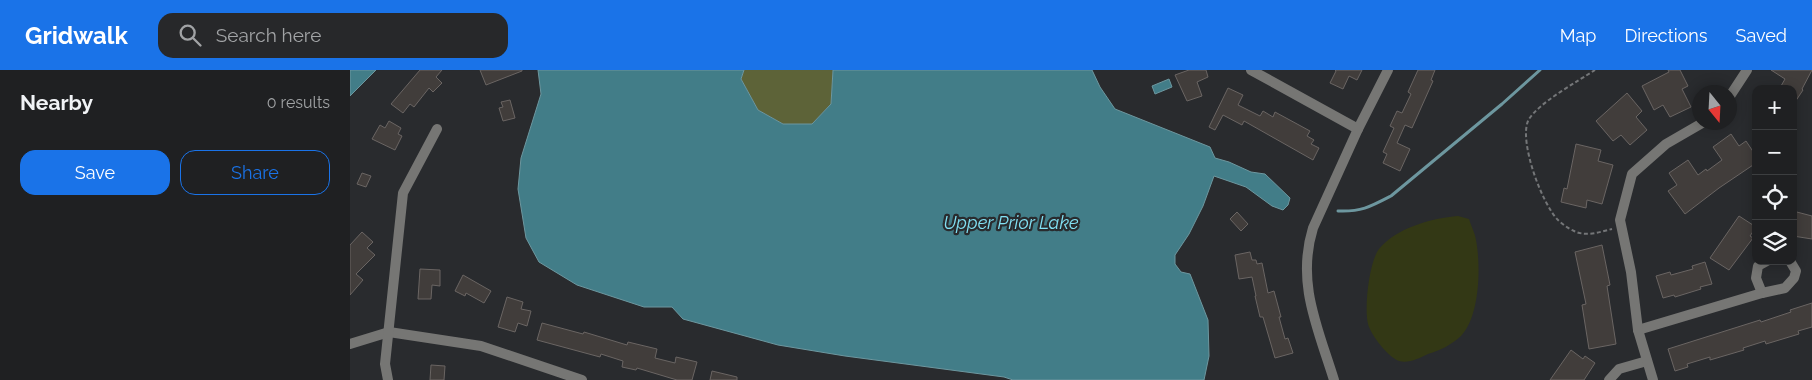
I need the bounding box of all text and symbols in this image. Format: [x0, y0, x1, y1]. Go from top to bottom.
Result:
search box [158, 13, 508, 58]
text: Gridwalk [25, 21, 128, 50]
icon: search [176, 21, 204, 49]
text: Search here [216, 24, 321, 46]
text: Map [1560, 25, 1596, 46]
text: Directions [1624, 25, 1708, 46]
text: Saved [1736, 25, 1787, 46]
north arrow [1692, 85, 1737, 130]
map controls [1752, 85, 1797, 265]
button: + [1752, 85, 1797, 130]
text: Nearby [20, 90, 93, 115]
text: 0 results [267, 93, 330, 112]
button: − [1752, 130, 1797, 175]
button: Save [20, 150, 170, 195]
button: Share [180, 150, 330, 195]
button: locate [1752, 175, 1797, 220]
water label: Upper Prior Lake [943, 212, 1079, 233]
button: layers [1752, 220, 1797, 265]

